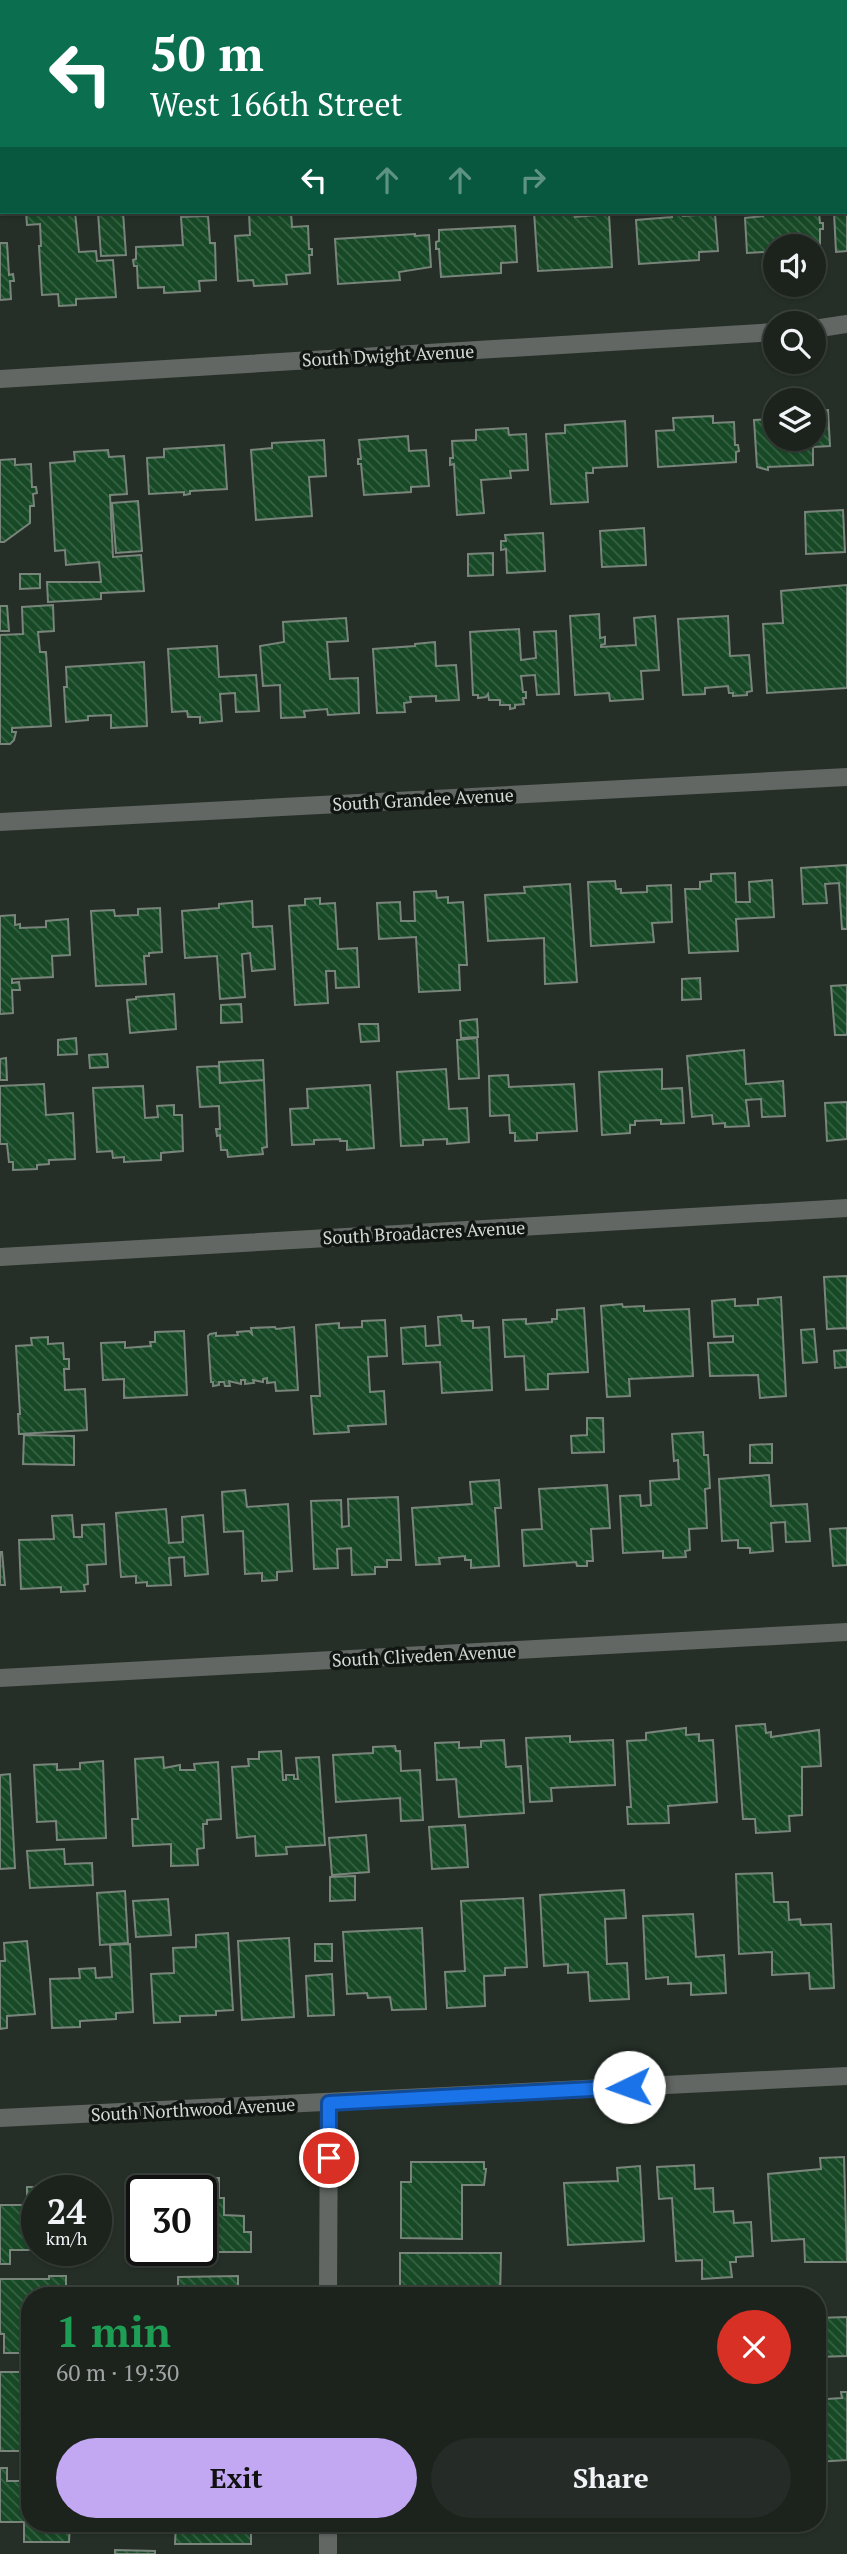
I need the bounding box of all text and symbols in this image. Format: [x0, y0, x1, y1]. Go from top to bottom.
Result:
text: 50 m [150, 20, 264, 85]
icon: left [35, 28, 126, 119]
text: West 166th Street [150, 83, 402, 125]
icon: left [295, 161, 333, 199]
icon: ahead [368, 161, 406, 199]
icon: ahead [441, 161, 479, 199]
icon: right [514, 161, 552, 199]
map controls [763, 234, 826, 451]
button: sound [763, 234, 826, 297]
button: search [763, 311, 826, 374]
street label: South Dwight Avenue [301, 339, 475, 371]
button: layers [763, 388, 826, 451]
street label: South Grandee Avenue [332, 782, 514, 816]
street label: South Broadacres Avenue [322, 1215, 526, 1249]
street label: South Cliveden Avenue [331, 1638, 517, 1672]
position arrow [592, 2050, 666, 2124]
street label: South Northwood Avenue [90, 2092, 296, 2126]
pin [299, 2128, 359, 2188]
icon: arrive [310, 2139, 348, 2177]
speed limit sign: 30 [126, 2175, 217, 2266]
text: 24 [47, 2188, 86, 2234]
text: km/h [46, 2226, 87, 2250]
text: 1 min [56, 2303, 171, 2359]
button: close [717, 2310, 791, 2384]
text: 60 m · 19:30 [56, 2357, 179, 2388]
button: Exit [56, 2438, 417, 2518]
button: Share [431, 2438, 791, 2518]

